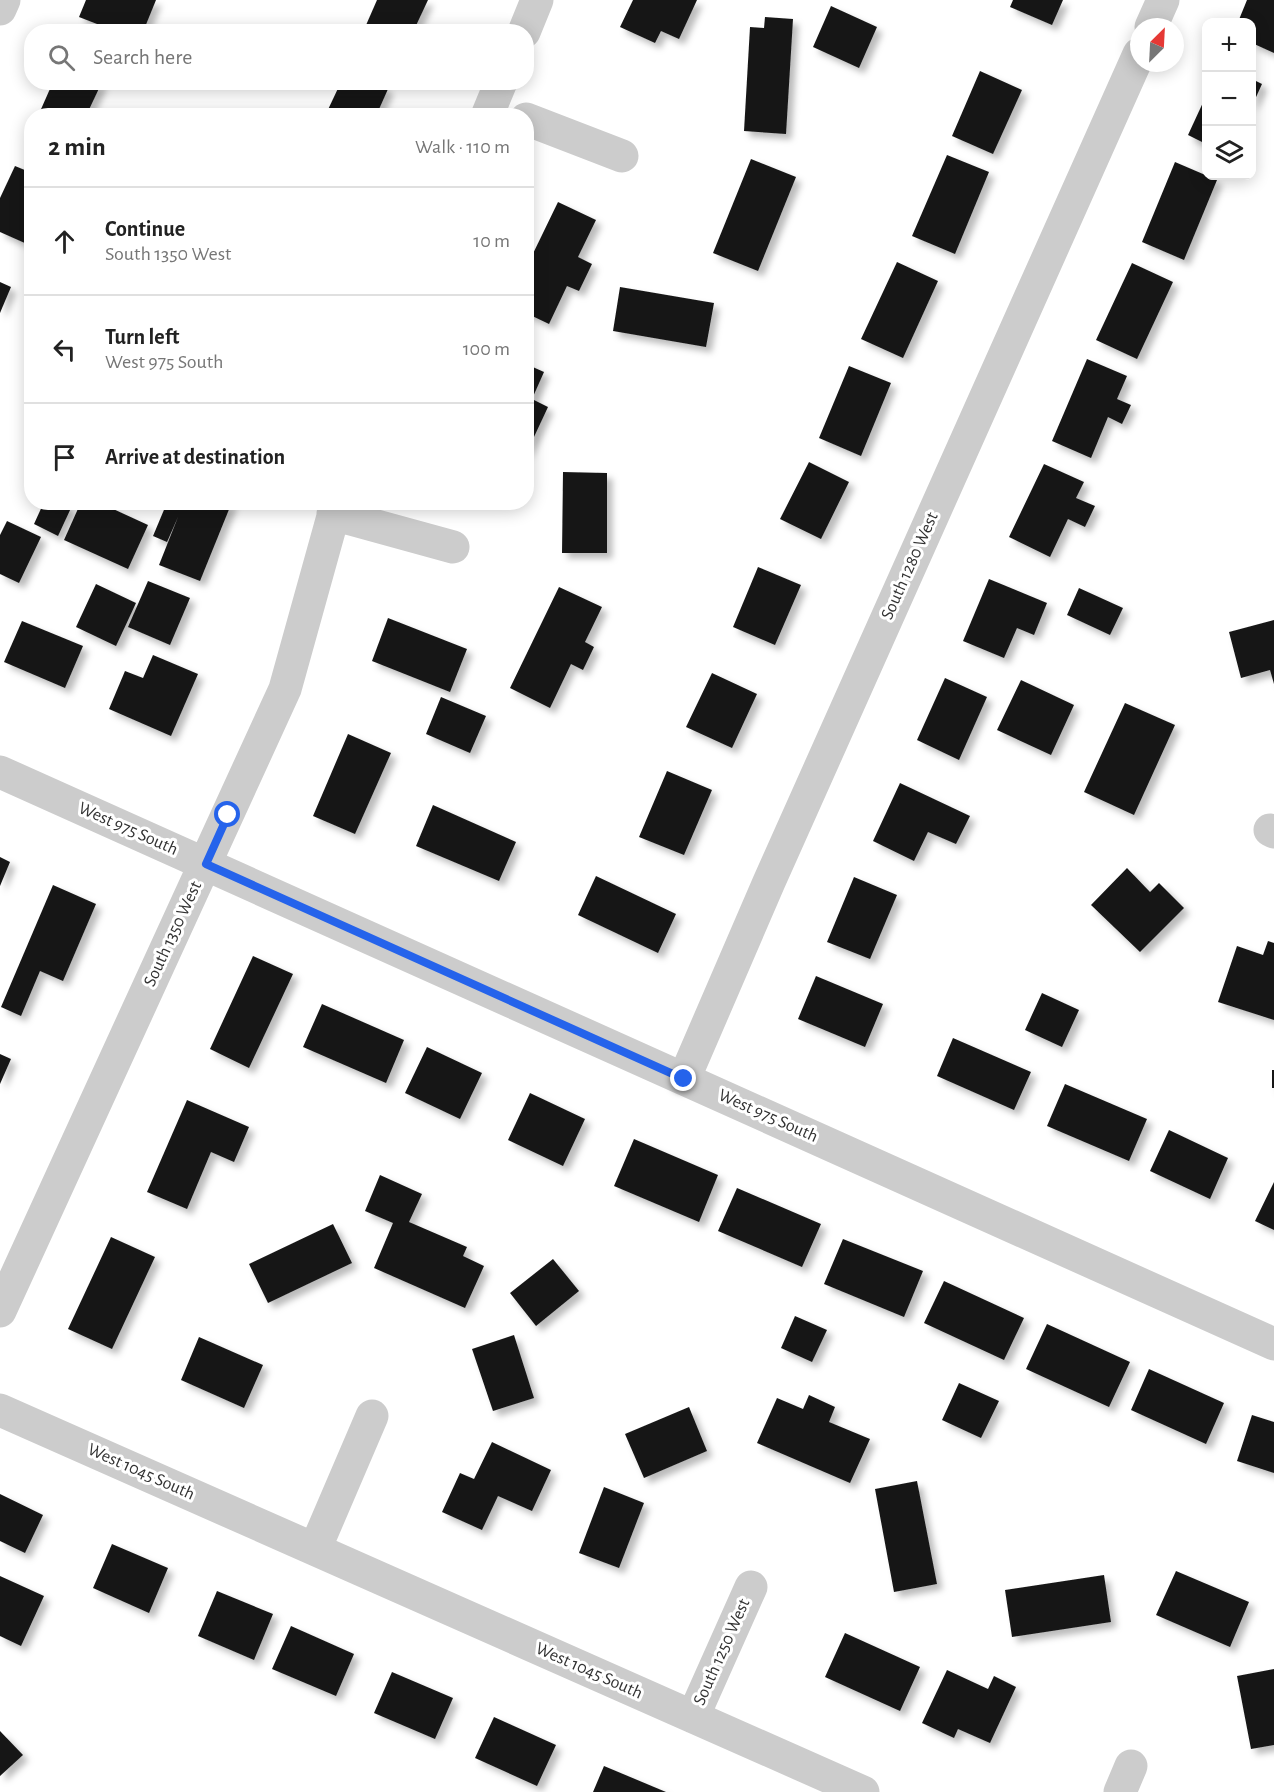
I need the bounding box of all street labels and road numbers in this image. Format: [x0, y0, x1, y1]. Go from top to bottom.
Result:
street label: South 1280 West [878, 509, 942, 622]
street label: West 975 South [76, 799, 180, 859]
street label: South 1350 West [141, 878, 205, 989]
street label: West 975 South [716, 1086, 820, 1146]
street label: West 1045 South [85, 1440, 197, 1504]
street label: South 1250 West [690, 1596, 754, 1708]
street label: West 1045 South [533, 1639, 645, 1703]

